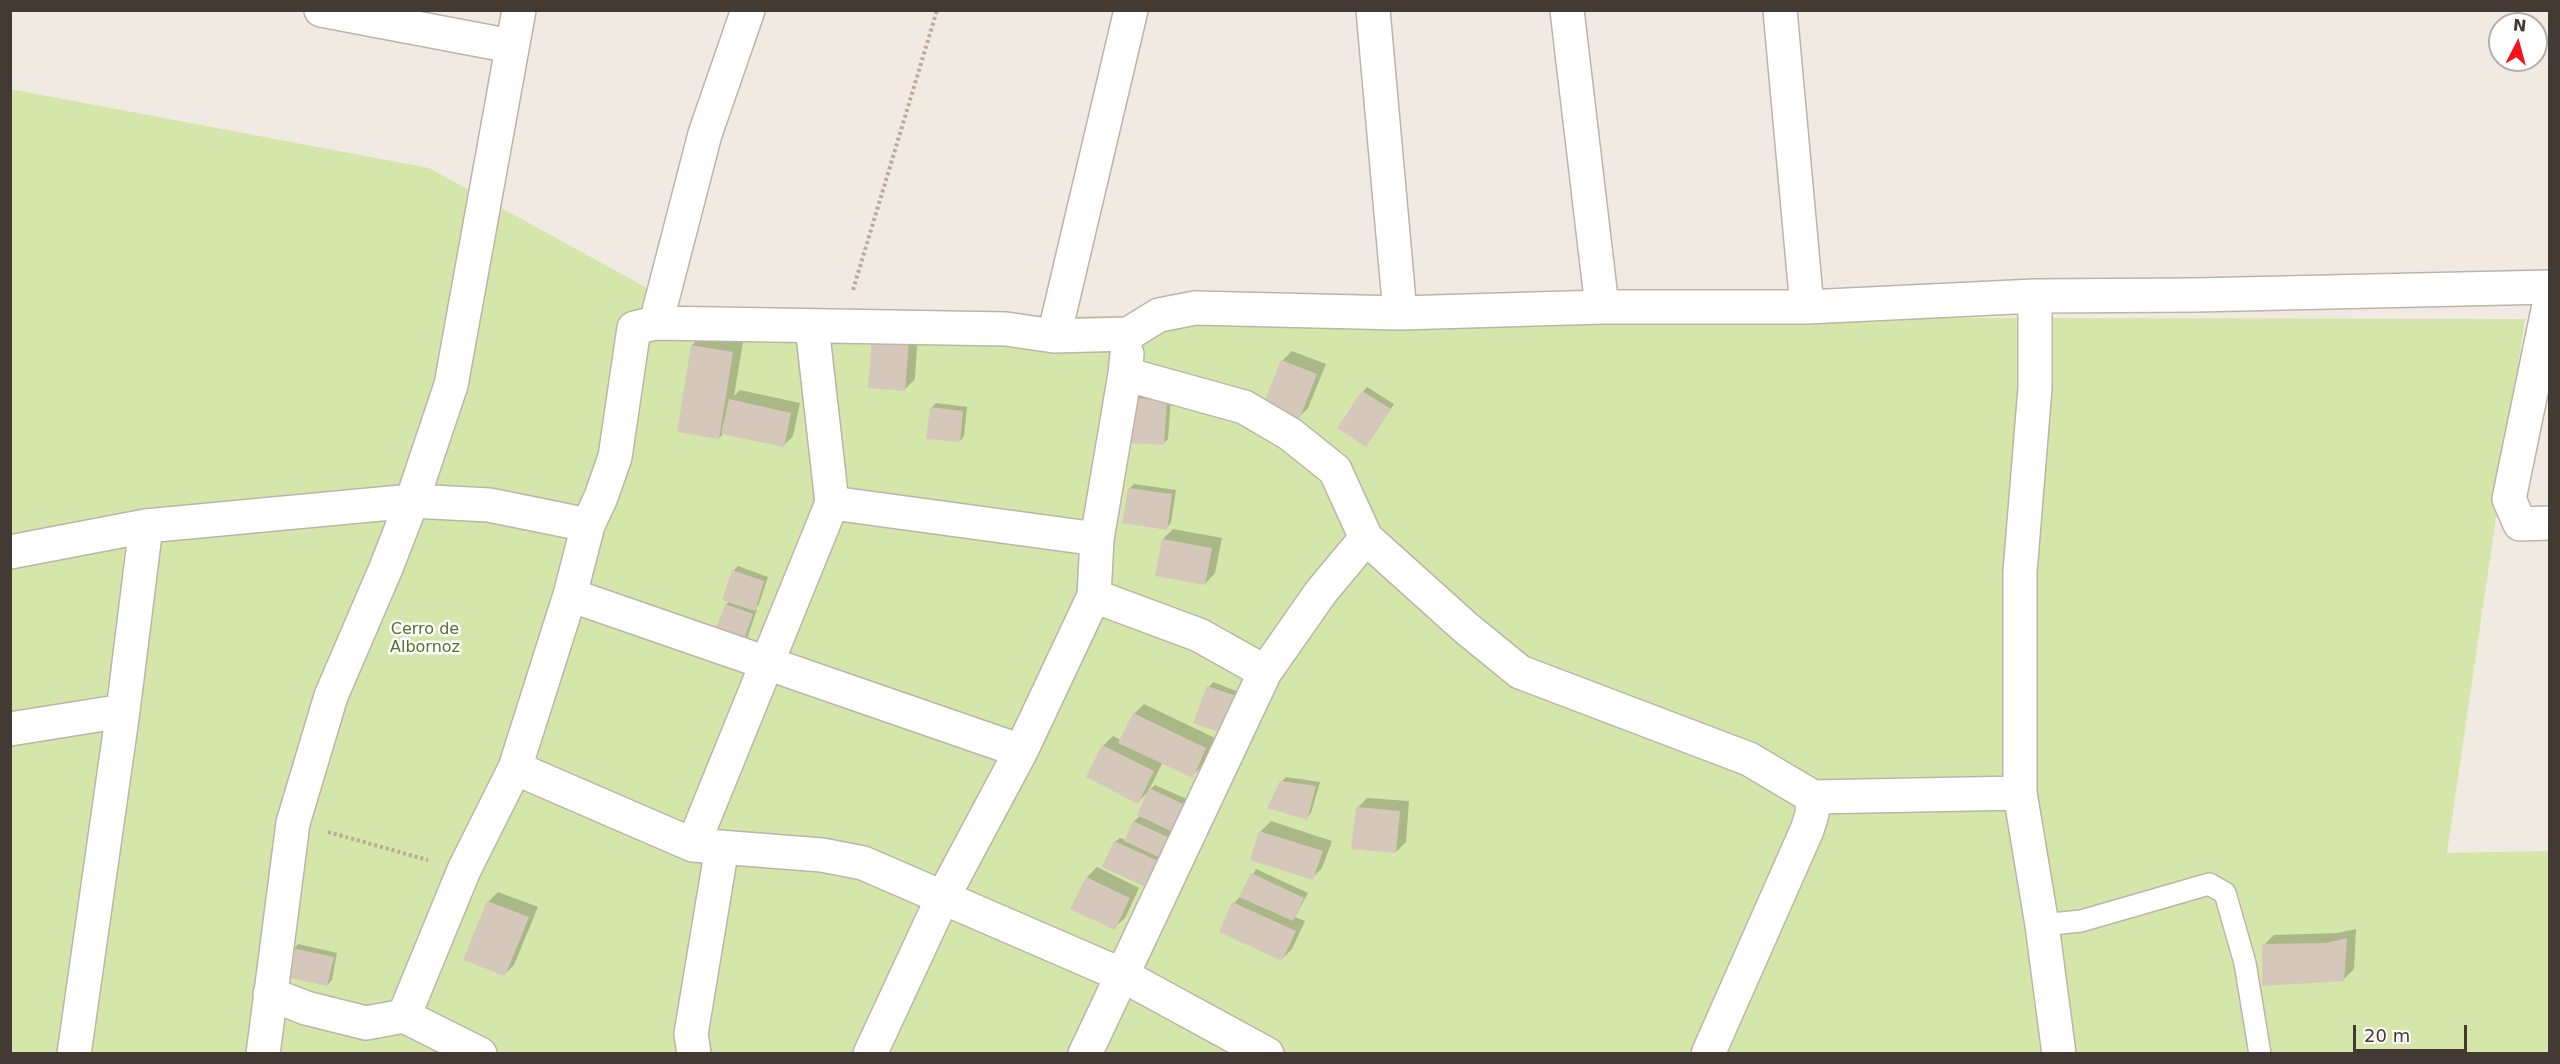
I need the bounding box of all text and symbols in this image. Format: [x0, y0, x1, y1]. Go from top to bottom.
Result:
north arrow [2488, 12, 2548, 72]
text: N [2512, 15, 2527, 36]
park label: Cerro de Albornoz [390, 620, 460, 658]
scale bar [2356, 1013, 2470, 1051]
text: 20 m [2364, 1025, 2410, 1046]

